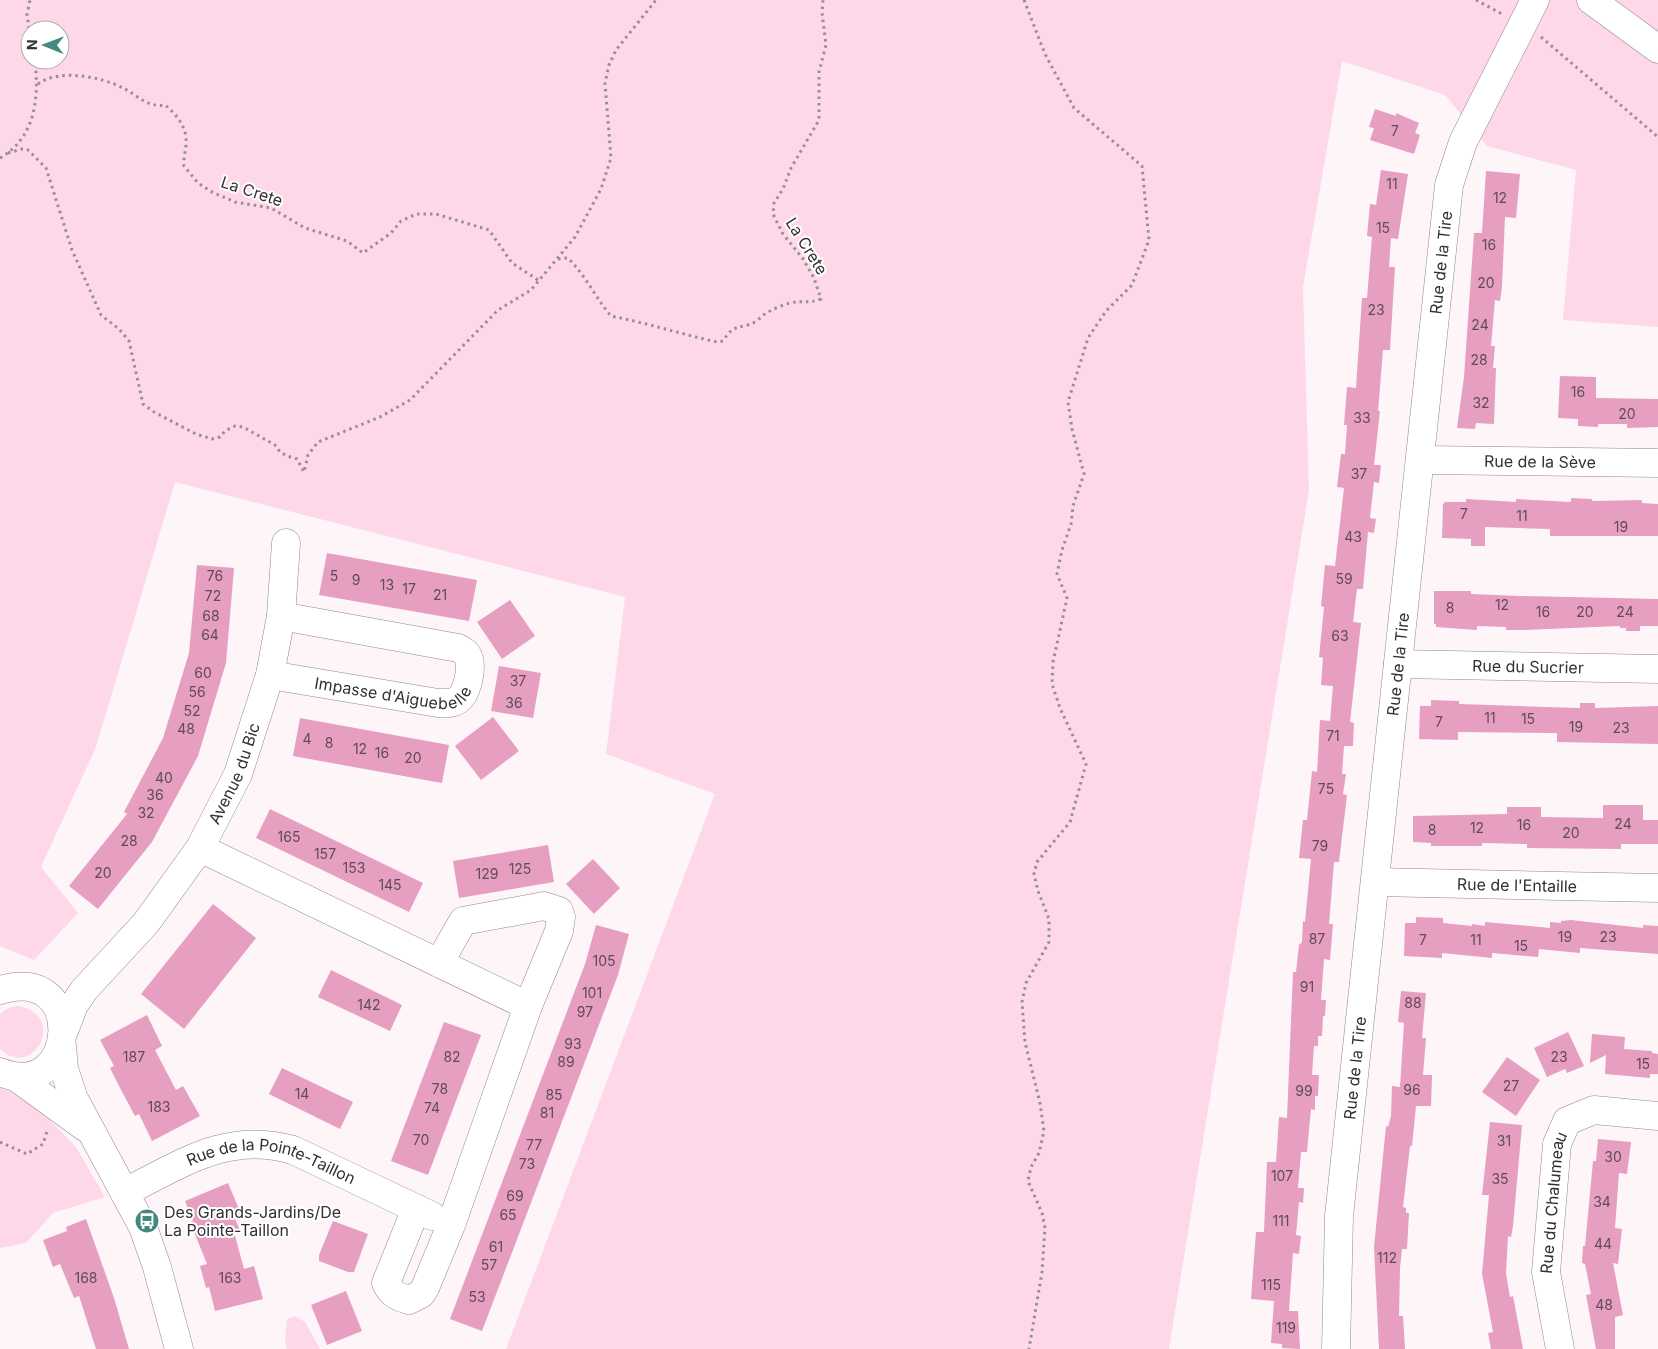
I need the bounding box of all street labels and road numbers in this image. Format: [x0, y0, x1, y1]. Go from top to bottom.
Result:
street label: La Crete [219, 172, 285, 210]
street label: Rue de la Tire [1425, 210, 1456, 315]
street label: La Crete [782, 214, 832, 278]
street label: Rue de la Sève [1484, 451, 1596, 472]
street label: Rue de la Tire [1382, 611, 1413, 717]
street label: Rue du Sucrier [1472, 655, 1584, 678]
street label: Impasse d'Aiguebelle [306, 669, 468, 691]
street label: Avenue du Bic [204, 720, 264, 827]
street label: Rue de l'Entaille [1457, 874, 1577, 896]
street label: Rue de la Tire [1339, 1015, 1370, 1121]
street label: Rue du Chalumeau [1536, 1128, 1571, 1275]
street label: Rue de la Pointe-Taillon [183, 1134, 359, 1188]

